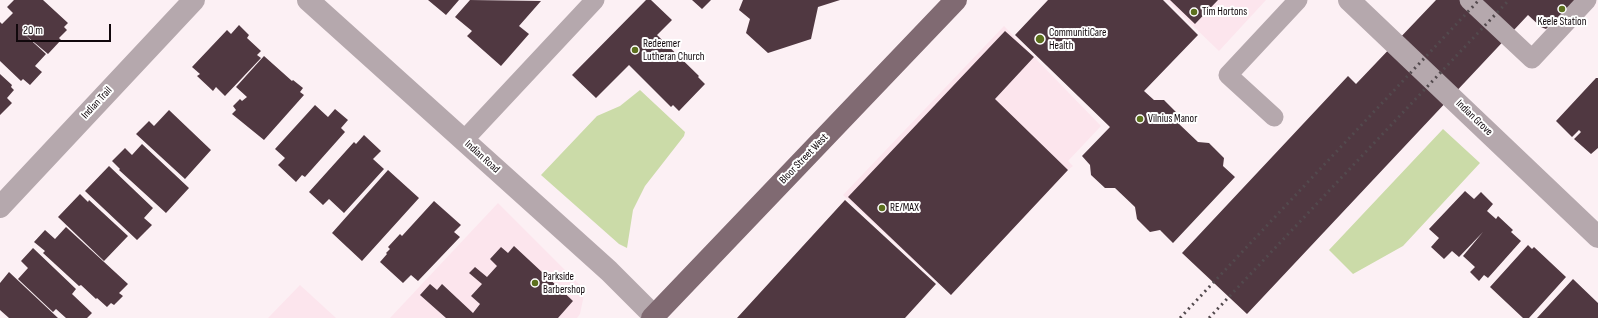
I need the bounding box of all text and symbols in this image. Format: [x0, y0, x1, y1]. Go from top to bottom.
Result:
marker: Keele Station [1557, 4, 1567, 14]
place label: Tim Hortons [1202, 5, 1247, 19]
marker: Tim Hortons [1189, 7, 1199, 17]
place label: Keele Station [1538, 15, 1586, 29]
scale bar [18, 16, 113, 42]
text: 20 m [23, 23, 43, 38]
place label: CommunitiCare Health [1049, 26, 1106, 52]
marker: CommunitiCare Health [1034, 33, 1046, 45]
place label: Redeemer Lutheran Church [643, 37, 705, 63]
marker: Redeemer Lutheran Church [630, 45, 640, 55]
street label: Indian Trail [79, 84, 115, 122]
street label: Indian Grove [1453, 97, 1495, 139]
place label: Vilnius Manor [1148, 112, 1197, 126]
marker: Vilnius Manor [1135, 114, 1145, 124]
street label: Bloor Street West [777, 131, 831, 187]
street label: Indian Road [462, 138, 502, 176]
place label: RE/MAX [890, 201, 919, 215]
marker: RE/MAX [877, 203, 887, 213]
place label: Parkside Barbershop [543, 270, 585, 296]
marker: Parkside Barbershop [530, 278, 540, 288]

